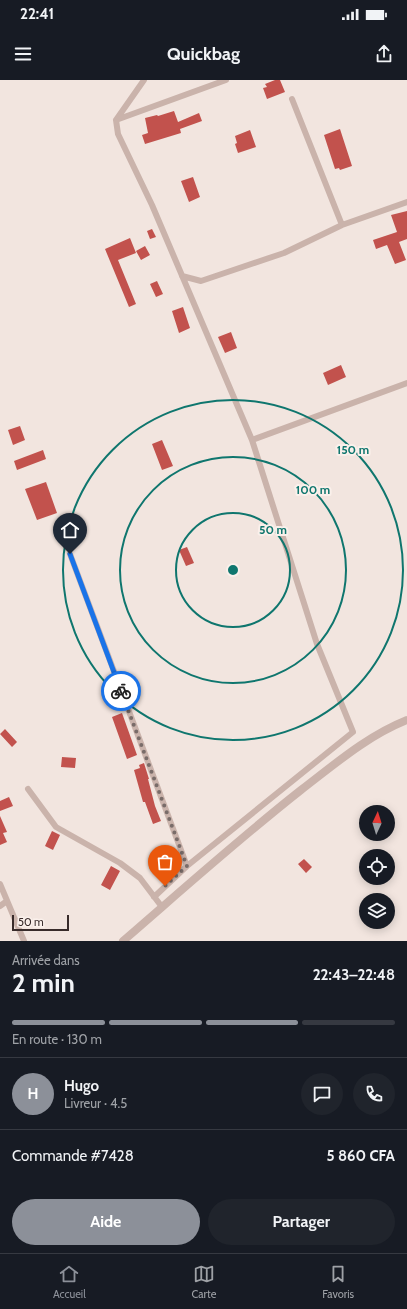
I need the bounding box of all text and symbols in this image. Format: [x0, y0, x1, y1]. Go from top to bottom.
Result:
text: 22:41 [20, 5, 54, 23]
icon: menu [12, 43, 34, 65]
text: Quickbag [167, 43, 240, 65]
icon: share [373, 43, 395, 65]
text: 150 m [337, 442, 369, 457]
text: 100 m [296, 482, 330, 497]
pin [53, 513, 87, 554]
icon: home [59, 519, 81, 541]
text: 50 m [259, 522, 287, 537]
centre of rings [226, 563, 240, 577]
courier [101, 671, 141, 711]
icon: bike [110, 680, 132, 702]
north arrow [359, 805, 395, 841]
map controls [359, 805, 395, 929]
pin [148, 845, 182, 886]
button: locate [359, 849, 395, 885]
icon: bag [154, 851, 176, 873]
button: layers [359, 893, 395, 929]
scale bar [12, 913, 69, 932]
text: 50 m [18, 915, 44, 929]
text: Arrivée dans [12, 952, 80, 968]
text: 22:43–22:48 [313, 966, 395, 984]
text: 2 min [12, 967, 75, 999]
text: En route · 130 m [12, 1031, 102, 1047]
button: chat [301, 1073, 343, 1115]
button: phone [353, 1073, 395, 1115]
text: Hugo [64, 1077, 99, 1095]
text: H [28, 1085, 38, 1103]
text: Livreur · 4.5 [64, 1095, 127, 1111]
text: Commande #7428 [12, 1147, 134, 1165]
text: 5 860 CFA [327, 1147, 395, 1165]
button: Aide [12, 1199, 200, 1245]
button: Partager [208, 1199, 395, 1245]
tab: Accueil [53, 1263, 86, 1301]
tab: Carte [192, 1263, 216, 1301]
tab: Favoris [322, 1263, 354, 1301]

